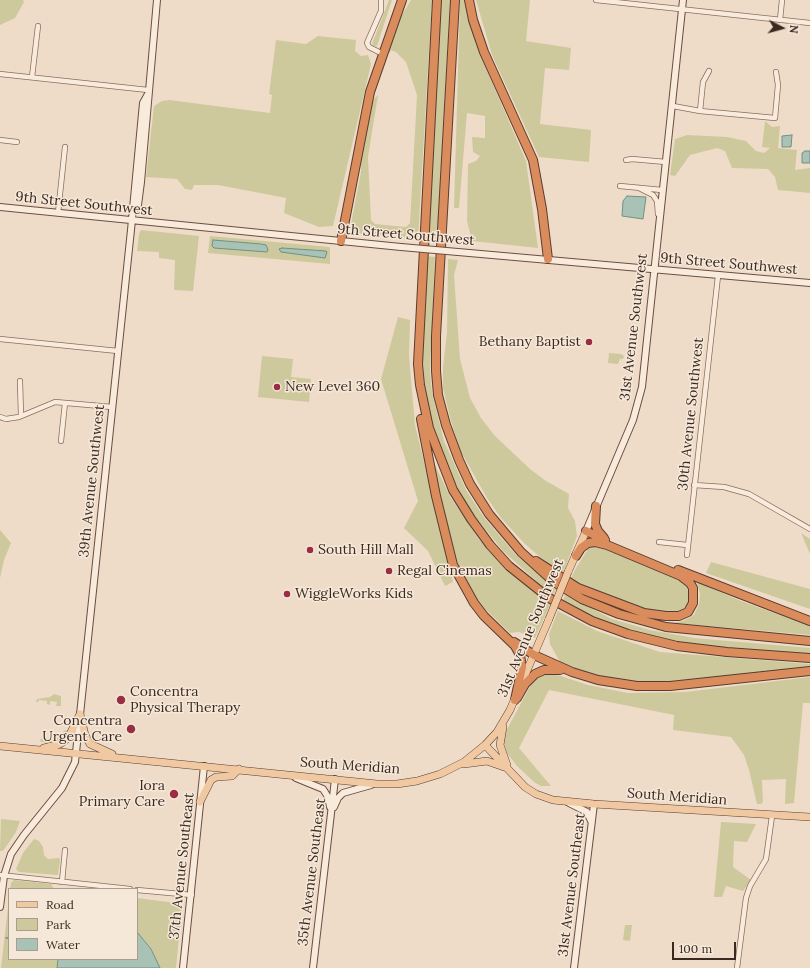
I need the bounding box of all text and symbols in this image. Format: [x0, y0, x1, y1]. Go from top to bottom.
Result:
north arrow [762, 8, 802, 48]
text: N [787, 24, 801, 34]
street label: 9th Street Southwest [15, 188, 153, 220]
street label: 9th Street Southwest [337, 221, 475, 249]
street label: 9th Street Southwest [660, 250, 798, 278]
street label: 31st Avenue Southwest [617, 252, 651, 402]
place label: Bethany Baptist [479, 334, 581, 350]
marker: Bethany Baptist [584, 337, 594, 347]
street label: 30th Avenue Southwest [675, 337, 707, 491]
place label: New Level 360 [285, 379, 380, 395]
marker: New Level 360 [272, 382, 282, 392]
street label: 39th Avenue Southwest [76, 404, 108, 558]
place label: South Hill Mall [318, 542, 414, 558]
marker: South Hill Mall [305, 545, 315, 555]
street label: 31st Avenue Southwest [494, 556, 568, 700]
place label: Regal Cinemas [397, 563, 492, 579]
marker: Regal Cinemas [384, 566, 394, 576]
place label: WiggleWorks Kids [295, 586, 413, 602]
marker: WiggleWorks Kids [282, 589, 292, 599]
place label: Concentra Physical Therapy [130, 684, 240, 716]
marker: Concentra Physical Therapy [115, 694, 127, 706]
place label: Concentra Urgent Care [42, 713, 122, 746]
marker: Concentra Urgent Care [125, 723, 137, 735]
street label: South Meridian [299, 754, 401, 778]
place label: Iora Primary Care [79, 778, 165, 810]
street label: South Meridian [626, 785, 728, 809]
marker: Iora Primary Care [168, 788, 180, 800]
street label: 37th Avenue Southeast [166, 792, 198, 940]
street label: 35th Avenue Southeast [295, 797, 329, 947]
street label: 31st Avenue Southeast [555, 812, 589, 958]
legend [8, 888, 138, 960]
text: Road [46, 897, 74, 912]
text: Park [46, 917, 71, 932]
scale bar [674, 934, 738, 960]
text: Water [46, 937, 80, 952]
text: 100 m [679, 941, 712, 956]

